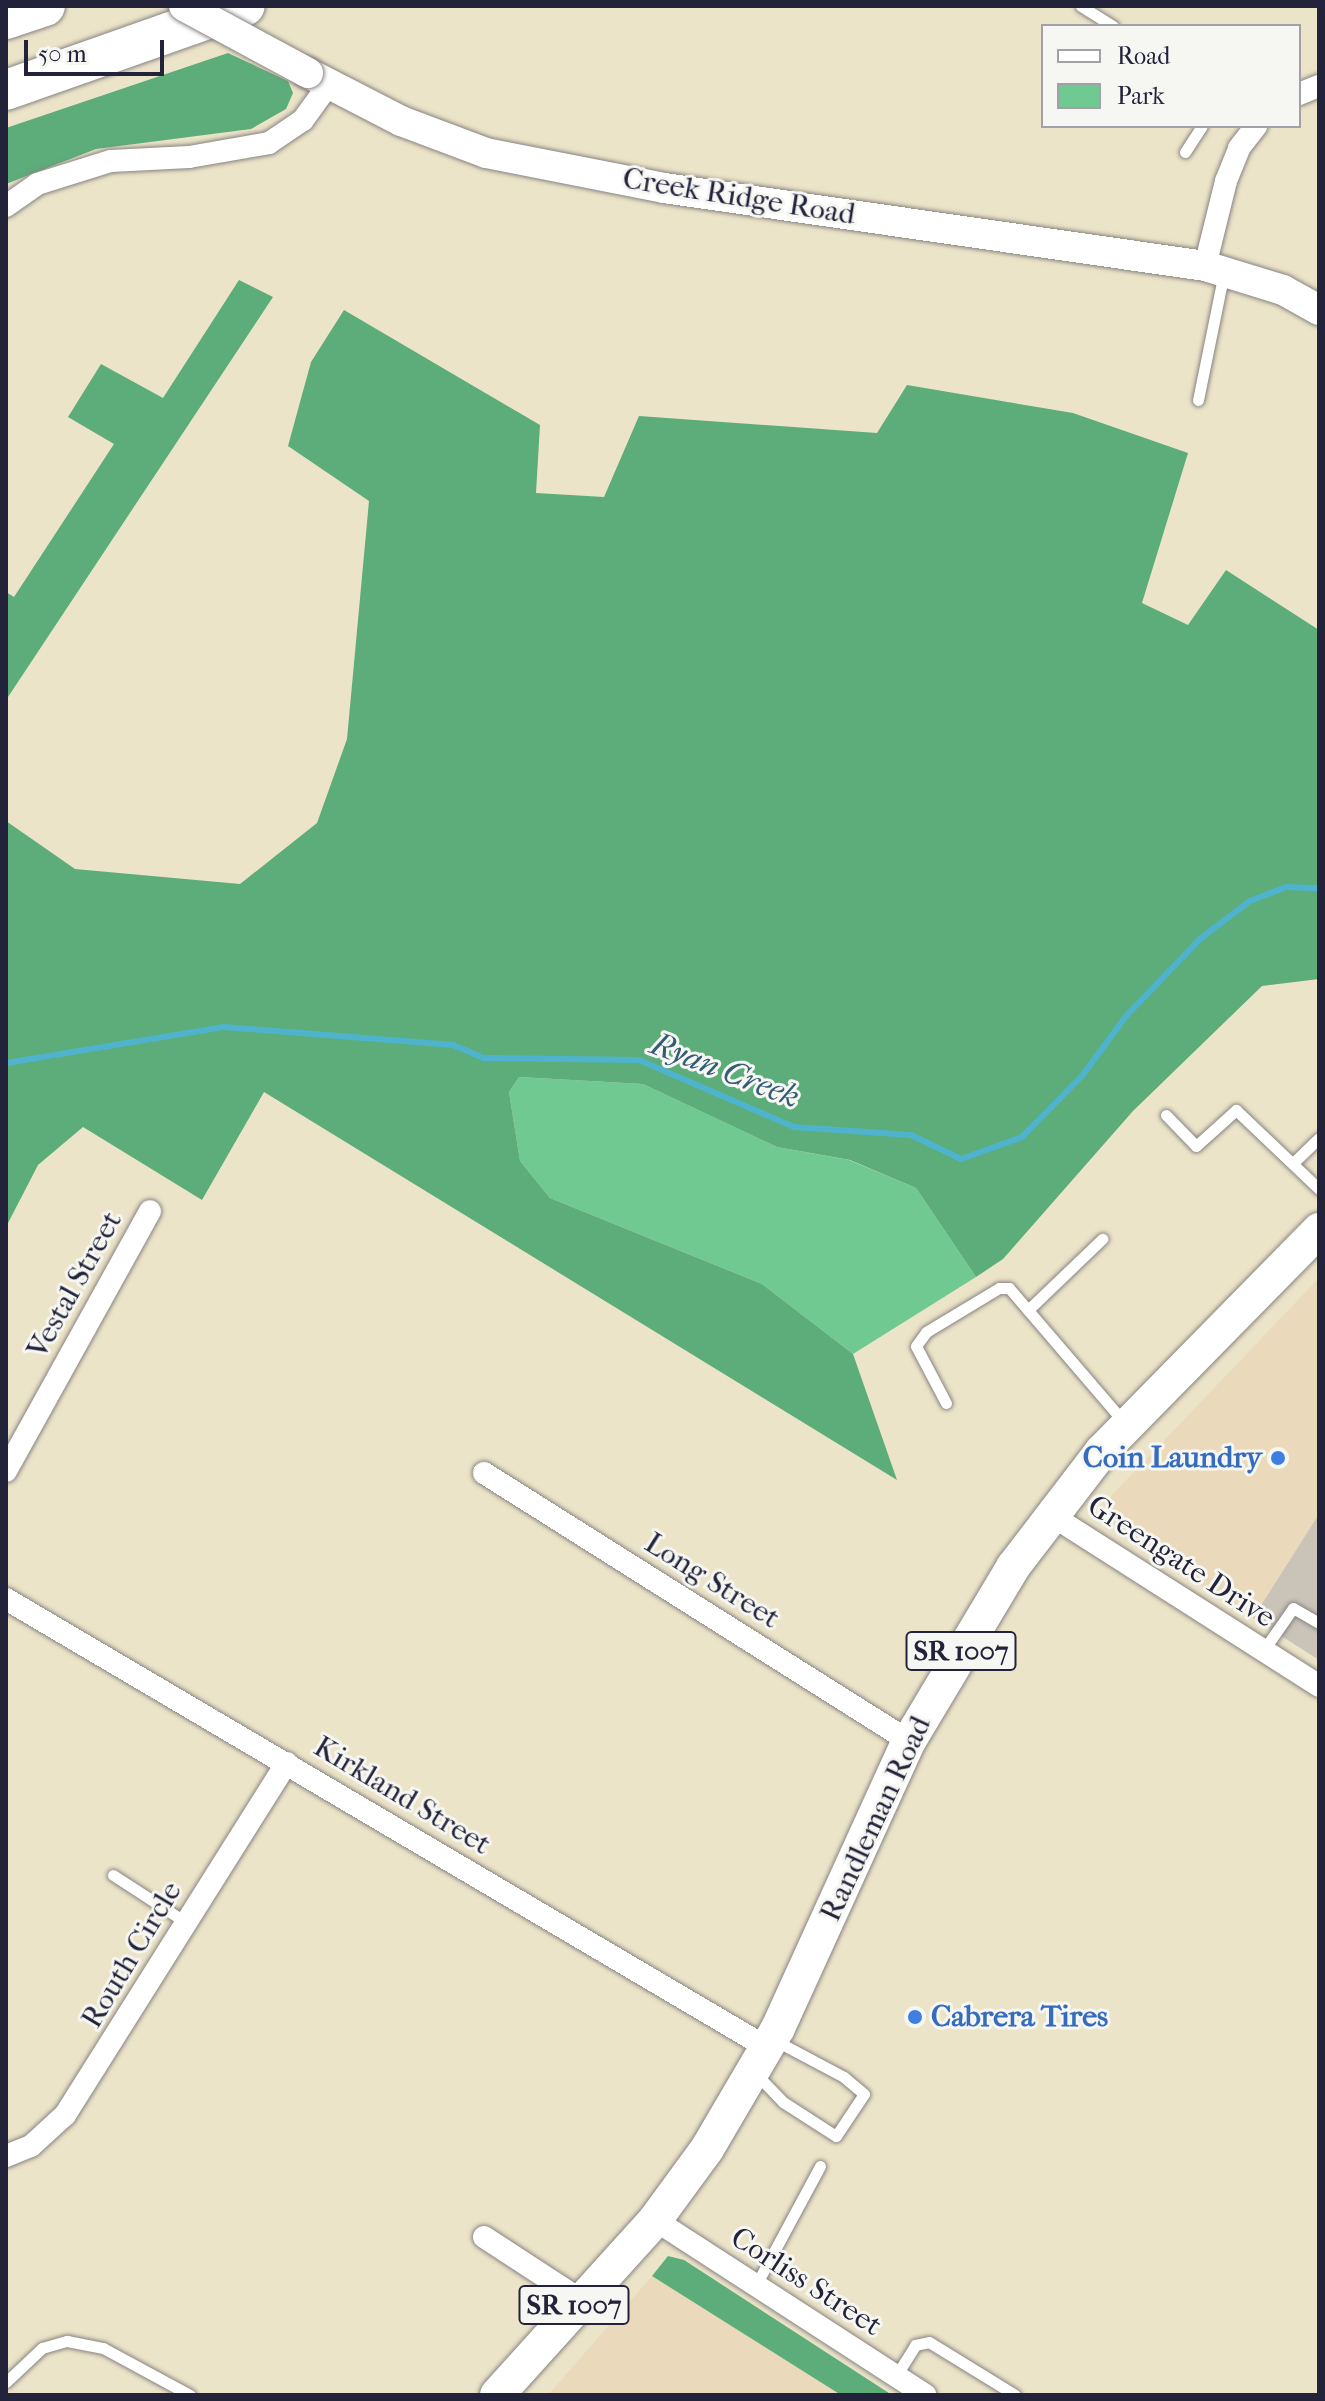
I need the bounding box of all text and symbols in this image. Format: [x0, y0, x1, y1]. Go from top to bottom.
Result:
scale bar [28, 24, 168, 74]
legend [1041, 24, 1301, 128]
text: 50 m [38, 40, 87, 68]
text: Road [1117, 42, 1170, 70]
text: Park [1117, 82, 1165, 110]
street label: Creek Ridge Road [620, 161, 858, 233]
water label: Ryan Creek [645, 1025, 805, 1117]
street label: Vestal Street [20, 1205, 130, 1365]
place label: Coin Laundry [1083, 1440, 1262, 1476]
marker: Coin Laundry [1269, 1449, 1287, 1467]
street label: Greengate Drive [1081, 1488, 1281, 1636]
street label: Long Street [638, 1525, 786, 1637]
road number: SR 1007 [905, 1627, 1017, 1675]
street label: Randleman Road [813, 1711, 939, 1927]
street label: Kirkland Street [307, 1729, 497, 1863]
street label: Routh Circle [74, 1875, 190, 2035]
place label: Cabrera Tires [931, 1999, 1108, 2035]
marker: Cabrera Tires [906, 2008, 924, 2026]
street label: Corliss Street [724, 2220, 888, 2344]
road number: SR 1007 [518, 2281, 630, 2329]

